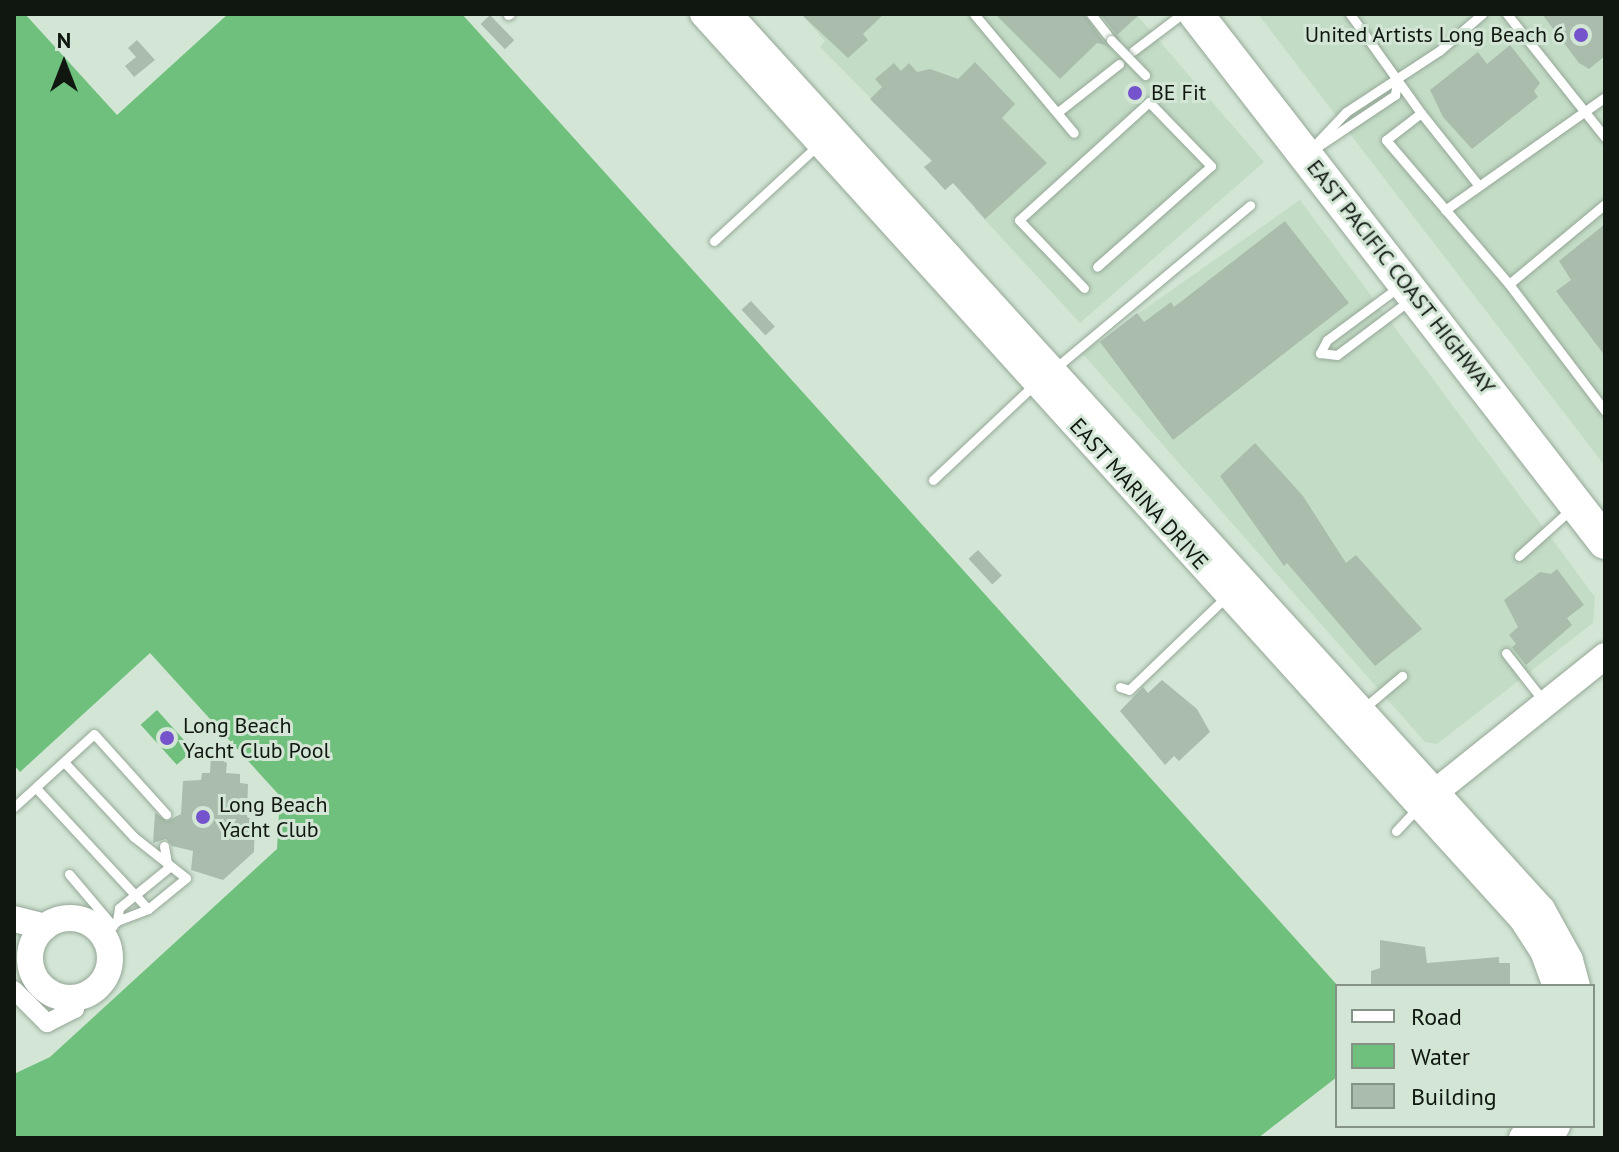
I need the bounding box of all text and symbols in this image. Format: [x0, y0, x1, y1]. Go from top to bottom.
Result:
place label: United Artists Long Beach 6 [1304, 22, 1565, 48]
north arrow [24, 24, 104, 104]
text: N [57, 26, 71, 54]
marker: United Artists Long Beach 6 [1572, 26, 1590, 44]
place label: BE Fit [1151, 80, 1206, 106]
marker: BE Fit [1126, 84, 1144, 102]
street label: EAST PACIFIC COAST HIGHWAY [1301, 154, 1501, 400]
street label: EAST MARINA DRIVE [1064, 412, 1214, 576]
place label: Long Beach Yacht Club Pool [183, 712, 330, 764]
marker: Long Beach Yacht Club Pool [158, 729, 176, 747]
place label: Long Beach Yacht Club [219, 791, 327, 842]
marker: Long Beach Yacht Club [194, 808, 212, 826]
legend [1335, 984, 1595, 1128]
text: Road [1411, 1001, 1462, 1032]
text: Water [1411, 1041, 1470, 1072]
text: Building [1411, 1081, 1497, 1112]

